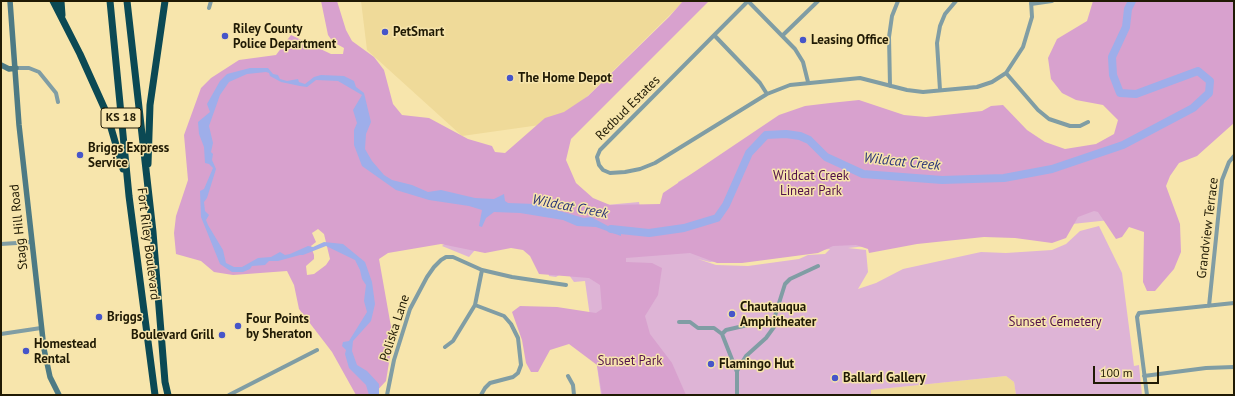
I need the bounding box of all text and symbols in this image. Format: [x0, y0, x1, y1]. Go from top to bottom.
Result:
place label: Riley County Police Department [233, 21, 336, 52]
place label: PetSmart [393, 24, 444, 40]
marker: PetSmart [380, 27, 390, 37]
marker: Riley County Police Department [220, 31, 230, 41]
place label: Leasing Office [811, 32, 889, 48]
marker: Leasing Office [798, 35, 808, 45]
place label: The Home Depot [518, 70, 612, 86]
street label: Redbud Estates [592, 72, 664, 144]
marker: The Home Depot [505, 73, 515, 83]
road number: KS 18 [101, 108, 141, 128]
place label: Briggs Express Service [88, 140, 169, 171]
marker: Briggs Express Service [75, 150, 85, 160]
water label: Wildcat Creek [863, 150, 941, 174]
park label: Wildcat Creek Linear Park [773, 168, 849, 199]
street label: Grandview Terrace [1194, 177, 1222, 279]
street label: Stagg Hill Road [7, 183, 31, 271]
street label: Fort Riley Boulevard [133, 187, 163, 301]
water label: Wildcat Creek [531, 191, 609, 223]
street label: Poliska Lane [377, 293, 413, 363]
place label: Chautauqua Amphitheater [740, 299, 816, 330]
place label: Briggs [107, 309, 142, 325]
marker: Chautauqua Amphitheater [727, 309, 737, 319]
place label: Four Points by Sheraton [246, 311, 312, 342]
marker: Briggs [94, 312, 104, 322]
park label: Sunset Cemetery [1008, 314, 1102, 330]
marker: Four Points by Sheraton [233, 321, 243, 331]
place label: Boulevard Grill [131, 327, 214, 343]
marker: Boulevard Grill [217, 330, 227, 340]
place label: Homestead Rental [34, 336, 97, 367]
marker: Homestead Rental [21, 346, 31, 356]
park label: Sunset Park [598, 353, 662, 369]
place label: Flamingo Hut [719, 356, 794, 372]
scale bar [1095, 358, 1161, 384]
marker: Flamingo Hut [706, 359, 716, 369]
text: 100 m [1100, 365, 1133, 380]
place label: Ballard Gallery [843, 370, 925, 386]
marker: Ballard Gallery [830, 373, 840, 383]

